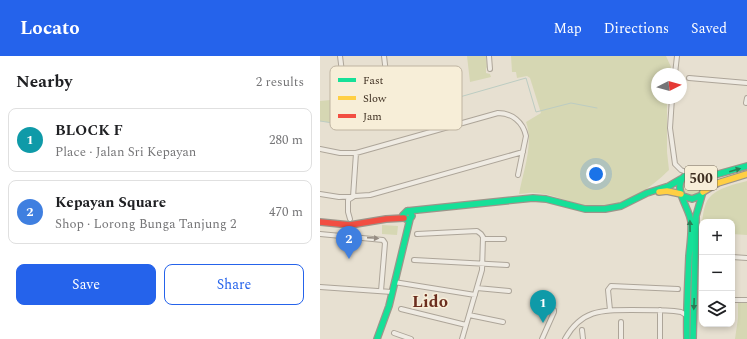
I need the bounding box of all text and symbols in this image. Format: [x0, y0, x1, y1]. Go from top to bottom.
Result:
text: Locato [20, 14, 80, 43]
text: Map [554, 18, 582, 39]
text: Directions [604, 18, 669, 39]
text: Saved [691, 18, 727, 39]
legend [330, 66, 462, 130]
north arrow [651, 68, 687, 104]
text: Nearby [16, 69, 72, 95]
text: 2 results [256, 72, 304, 92]
text: Fast [363, 72, 384, 89]
text: Slow [363, 90, 387, 107]
text: Jam [363, 108, 382, 125]
text: BLOCK F [55, 119, 123, 142]
text: 1 [26, 130, 34, 150]
text: 280 m [269, 130, 303, 150]
text: Place · Jalan Sri Kepayan [55, 142, 196, 162]
your location [586, 164, 606, 184]
road number: 500 [685, 166, 717, 190]
one-way arrow [729, 166, 741, 172]
text: Kepayan Square [55, 191, 166, 214]
text: 2 [26, 202, 34, 222]
text: 470 m [269, 202, 303, 222]
text: Shop · Lorong Bunga Tanjung 2 [55, 214, 237, 234]
one-way arrow [687, 219, 694, 232]
map controls [699, 219, 735, 327]
button: + [699, 219, 735, 255]
pin: 2 [336, 226, 362, 259]
one-way arrow [367, 235, 379, 242]
button: − [699, 255, 735, 291]
button: Save [16, 264, 156, 305]
button: Share [164, 264, 304, 305]
district label: Lido [412, 289, 448, 315]
pin: 1 [530, 290, 556, 323]
button: layers [699, 291, 735, 327]
one-way arrow [691, 298, 698, 310]

